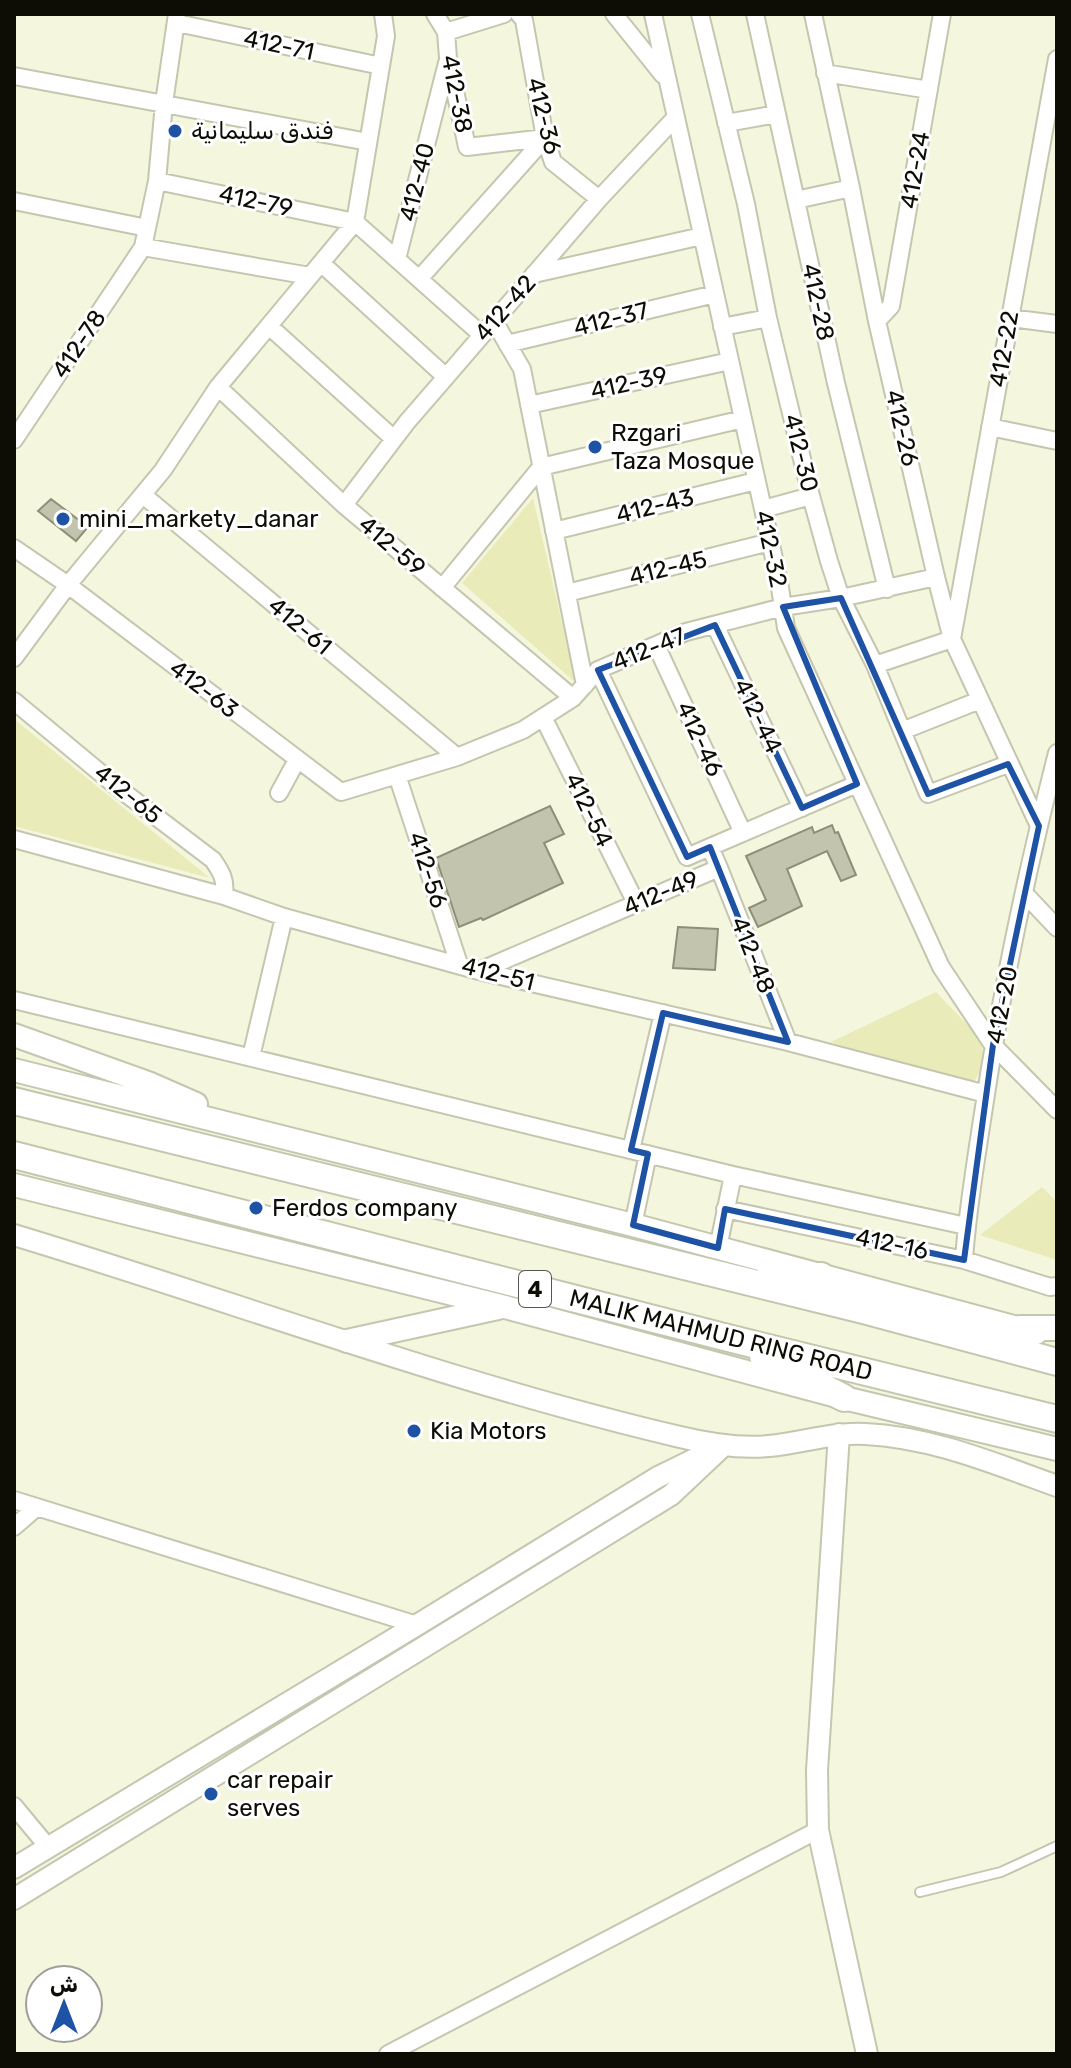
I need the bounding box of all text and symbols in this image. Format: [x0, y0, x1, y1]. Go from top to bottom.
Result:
street label: 412-71 [241, 24, 317, 66]
street label: 412-38 [436, 53, 478, 135]
street label: 412-36 [521, 75, 567, 157]
place label: فندق سليمانية [191, 117, 333, 145]
marker: فندق سليمانية [166, 122, 184, 140]
street label: 412-24 [894, 129, 936, 211]
street label: 412-40 [394, 140, 440, 224]
street label: 412-79 [216, 180, 296, 222]
street label: 412-28 [796, 261, 840, 343]
street label: 412-42 [469, 269, 541, 347]
street label: 412-37 [571, 296, 651, 342]
street label: 412-78 [46, 305, 112, 383]
street label: 412-22 [984, 309, 1024, 389]
street label: 412-39 [588, 361, 670, 405]
street label: 412-26 [880, 387, 924, 469]
street label: 412-30 [778, 411, 824, 495]
place label: Rzgari Taza Mosque [611, 419, 755, 475]
marker: Rzgari Taza Mosque [586, 438, 604, 456]
street label: 412-43 [613, 483, 697, 529]
place label: mini_markety_danar [79, 505, 318, 533]
street label: 412-32 [749, 508, 793, 590]
marker: mini_markety_danar [54, 510, 72, 528]
street label: 412-59 [353, 510, 431, 582]
street label: 412-45 [626, 545, 710, 591]
street label: 412-61 [263, 591, 337, 661]
street label: 412-47 [608, 622, 690, 676]
street label: 412-63 [164, 654, 244, 724]
street label: 412-44 [728, 674, 788, 758]
street label: 412-46 [671, 697, 729, 781]
street label: 412-65 [89, 758, 167, 830]
street label: 412-54 [559, 768, 619, 852]
street label: 412-56 [403, 828, 453, 912]
street label: 412-49 [619, 865, 703, 921]
street label: 412-48 [725, 913, 781, 997]
street label: 412-51 [459, 951, 537, 997]
street label: 412-20 [981, 964, 1023, 1046]
place label: Ferdos company [272, 1194, 458, 1222]
marker: Ferdos company [247, 1199, 265, 1217]
street label: 412-16 [853, 1223, 931, 1265]
road number: 4 [519, 1271, 551, 1307]
street label: MALIK MAHMUD RING ROAD [567, 1284, 875, 1386]
place label: Kia Motors [430, 1417, 547, 1445]
marker: Kia Motors [405, 1422, 423, 1440]
place label: car repair serves [227, 1766, 333, 1822]
marker: car repair serves [202, 1785, 220, 1803]
north arrow [24, 1964, 104, 2044]
text: ش [50, 1971, 78, 1998]

